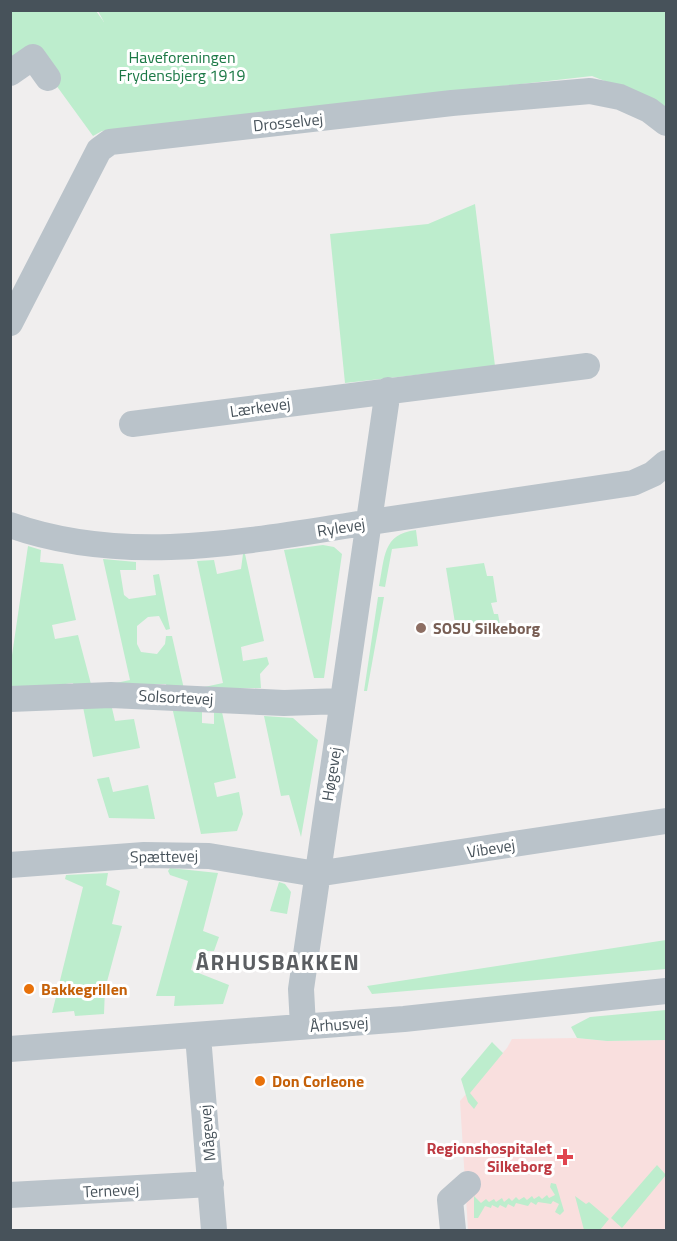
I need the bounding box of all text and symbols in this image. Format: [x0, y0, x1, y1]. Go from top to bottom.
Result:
park label: Haveforeningen Frydensbjerg 1919 [119, 45, 245, 87]
street label: Drosselvej [252, 106, 324, 138]
street label: Lærkevej [228, 391, 292, 423]
street label: Rylevej [315, 511, 367, 543]
place label: SOSU Silkeborg [433, 616, 540, 640]
marker: SOSU Silkeborg [414, 621, 428, 635]
street label: Solsortevej [138, 683, 214, 711]
street label: Høgevej [315, 745, 347, 803]
street label: Vibevej [465, 832, 517, 864]
street label: Spættevej [130, 843, 198, 869]
district label: ÅRHUSBAKKEN [196, 945, 360, 979]
place label: Bakkegrillen [41, 977, 128, 1001]
marker: Bakkegrillen [22, 982, 36, 996]
street label: Århusvej [309, 1010, 369, 1038]
place label: Don Corleone [272, 1069, 364, 1093]
marker: Don Corleone [253, 1074, 267, 1088]
street label: Mågevej [193, 1104, 221, 1162]
place label: Regionshospitalet Silkeborg [426, 1136, 552, 1178]
marker: Regionshospitalet Silkeborg [556, 1148, 574, 1166]
street label: Ternevej [82, 1177, 140, 1203]

